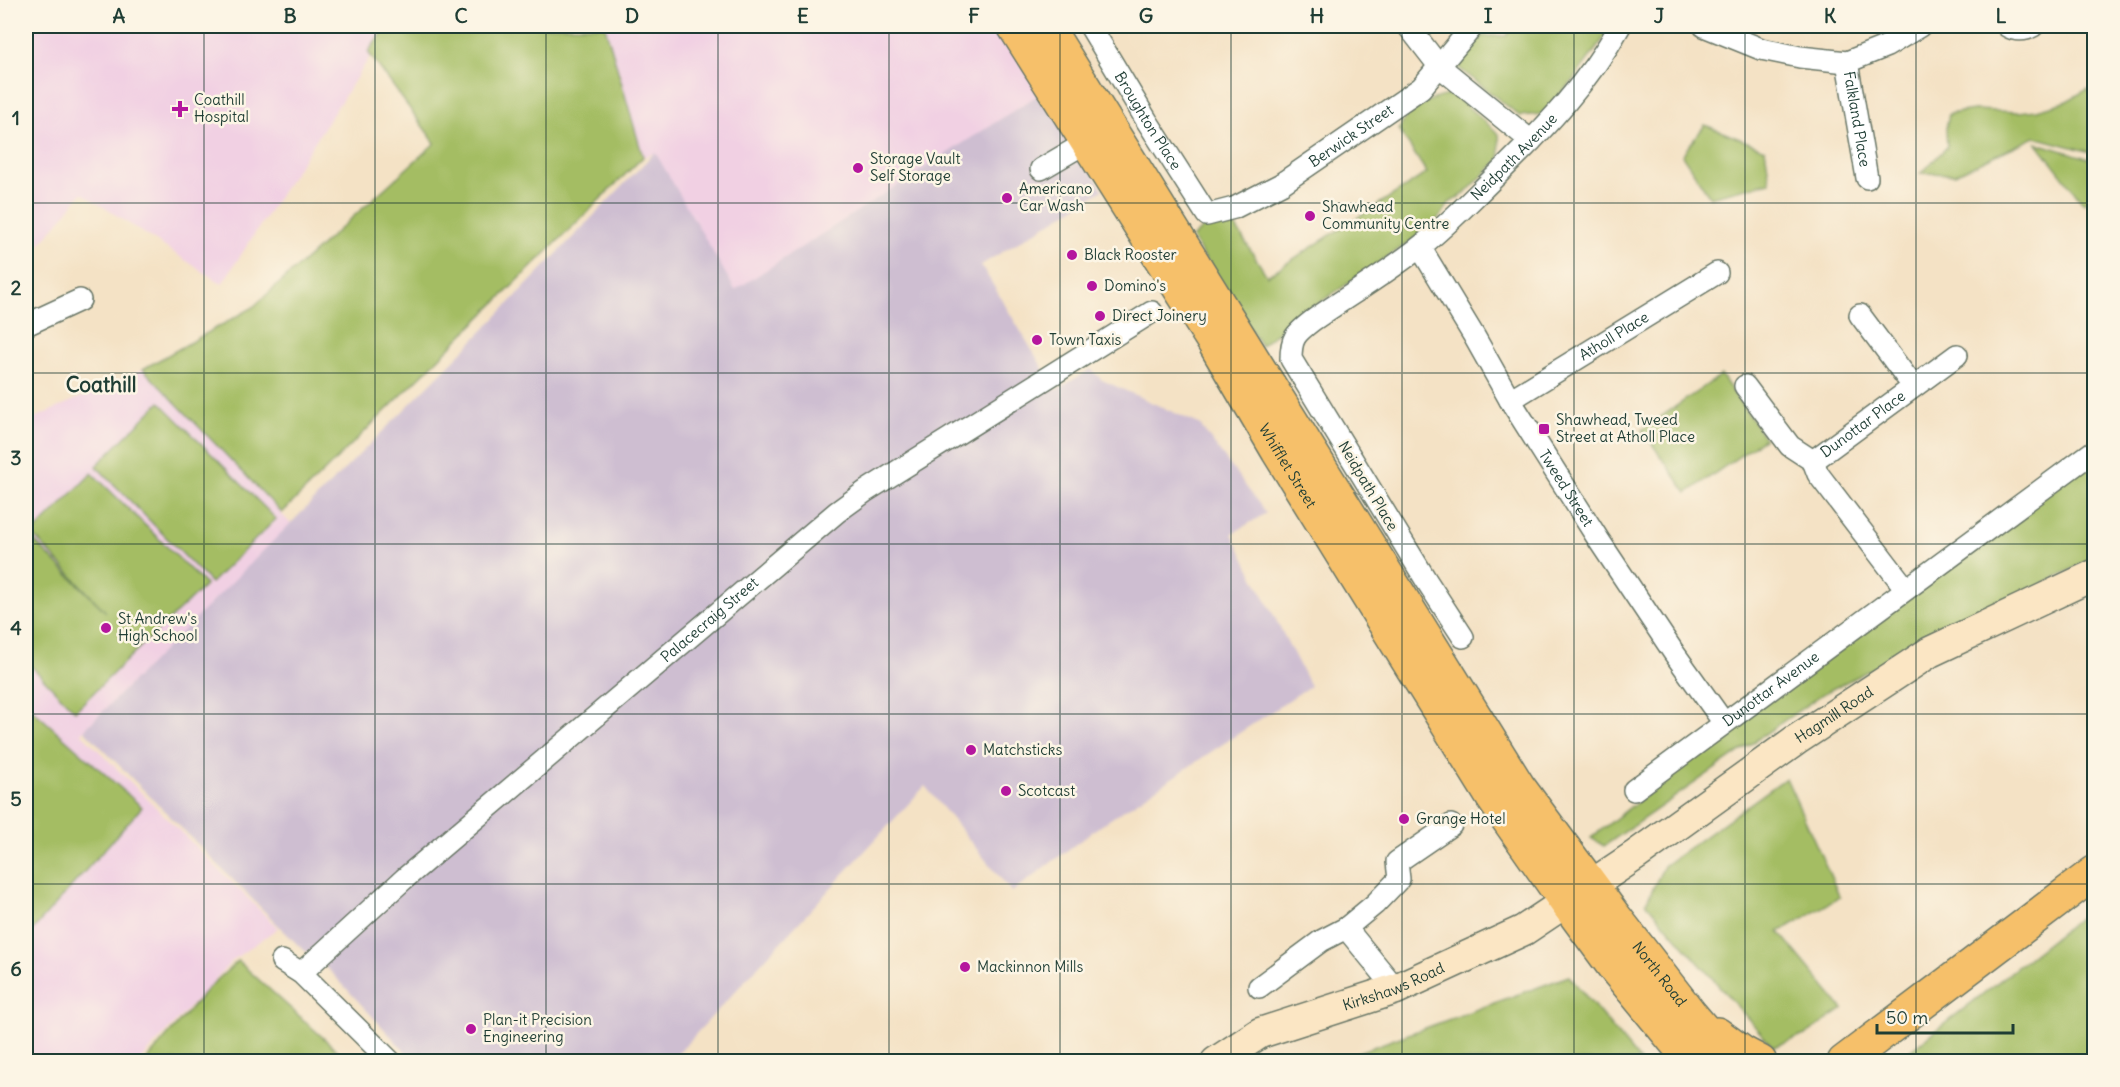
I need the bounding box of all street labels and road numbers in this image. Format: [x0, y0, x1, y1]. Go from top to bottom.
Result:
street label: Broughton Place [1111, 68, 1186, 173]
street label: Falkland Place [1840, 70, 1875, 168]
street label: Berwick Street [1305, 100, 1397, 171]
street label: Neidpath Avenue [1466, 109, 1561, 204]
street label: Atholl Place [1575, 307, 1652, 364]
street label: Dunottar Place [1816, 386, 1909, 461]
street label: Whifflet Street [1255, 420, 1321, 511]
street label: Neidpath Place [1334, 437, 1403, 534]
street label: Tweed Street [1535, 446, 1598, 530]
street label: Palacecraig Street [656, 573, 762, 666]
street label: Dunottar Avenue [1719, 647, 1823, 731]
street label: Hagmill Road [1791, 682, 1877, 747]
street label: North Road [1628, 938, 1691, 1010]
street label: Kirkshaws Road [1340, 958, 1447, 1015]

